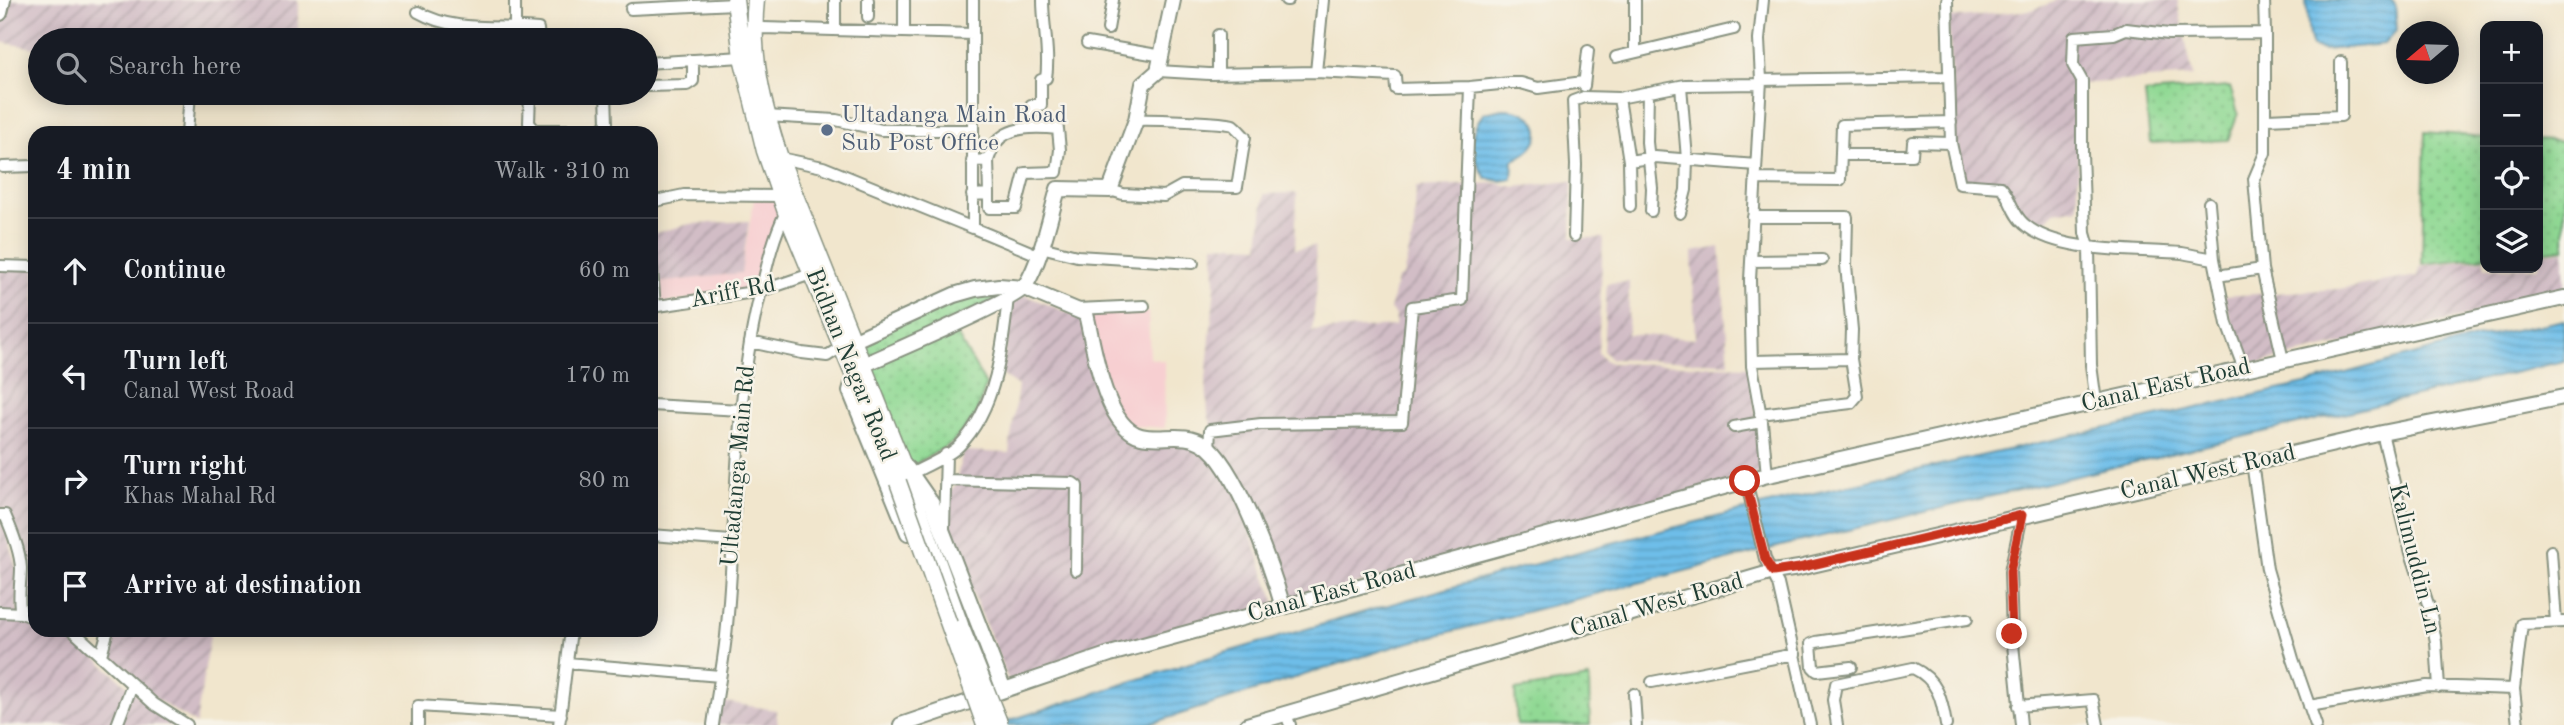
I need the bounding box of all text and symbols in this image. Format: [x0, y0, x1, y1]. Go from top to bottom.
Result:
north arrow [2396, 21, 2459, 84]
map controls [2480, 21, 2543, 273]
button: + [2480, 21, 2543, 84]
search box [28, 28, 658, 105]
icon: search [52, 48, 90, 86]
text: Search here [108, 54, 241, 80]
button: − [2480, 84, 2543, 147]
place label: Ultadanga Main Road Sub Post Office [841, 104, 1067, 156]
marker: Ultadanga Main Road Sub Post Office [819, 122, 835, 138]
button: locate [2480, 147, 2543, 210]
text: 4 min [56, 156, 131, 186]
text: Walk · 310 m [494, 160, 630, 183]
button: layers [2480, 210, 2543, 273]
icon: ahead [56, 252, 94, 290]
text: Continue [123, 258, 226, 284]
text: 60 m [579, 259, 630, 282]
street label: Bidhan Nagar Road [800, 265, 900, 465]
street label: Ariff Rd [688, 273, 778, 313]
text: Turn left [123, 349, 228, 375]
street label: Canal East Road [2079, 355, 2253, 417]
icon: left [56, 357, 94, 395]
text: 170 m [565, 364, 630, 387]
street label: Ultadanga Main Rd [718, 364, 760, 568]
text: Canal West Road [123, 380, 295, 403]
street label: Canal West Road [2118, 441, 2298, 505]
text: Turn right [123, 454, 246, 480]
icon: right [56, 462, 94, 500]
route start [1729, 465, 1760, 496]
text: 80 m [579, 469, 630, 492]
street label: Kalimuddin Ln [2384, 481, 2444, 637]
text: Khas Mahal Rd [123, 485, 276, 508]
street label: Canal East Road [1245, 559, 1419, 627]
icon: arrive [56, 567, 94, 605]
street label: Canal West Road [1568, 570, 1746, 642]
text: Arrive at destination [123, 573, 362, 599]
route end [1996, 618, 2027, 649]

